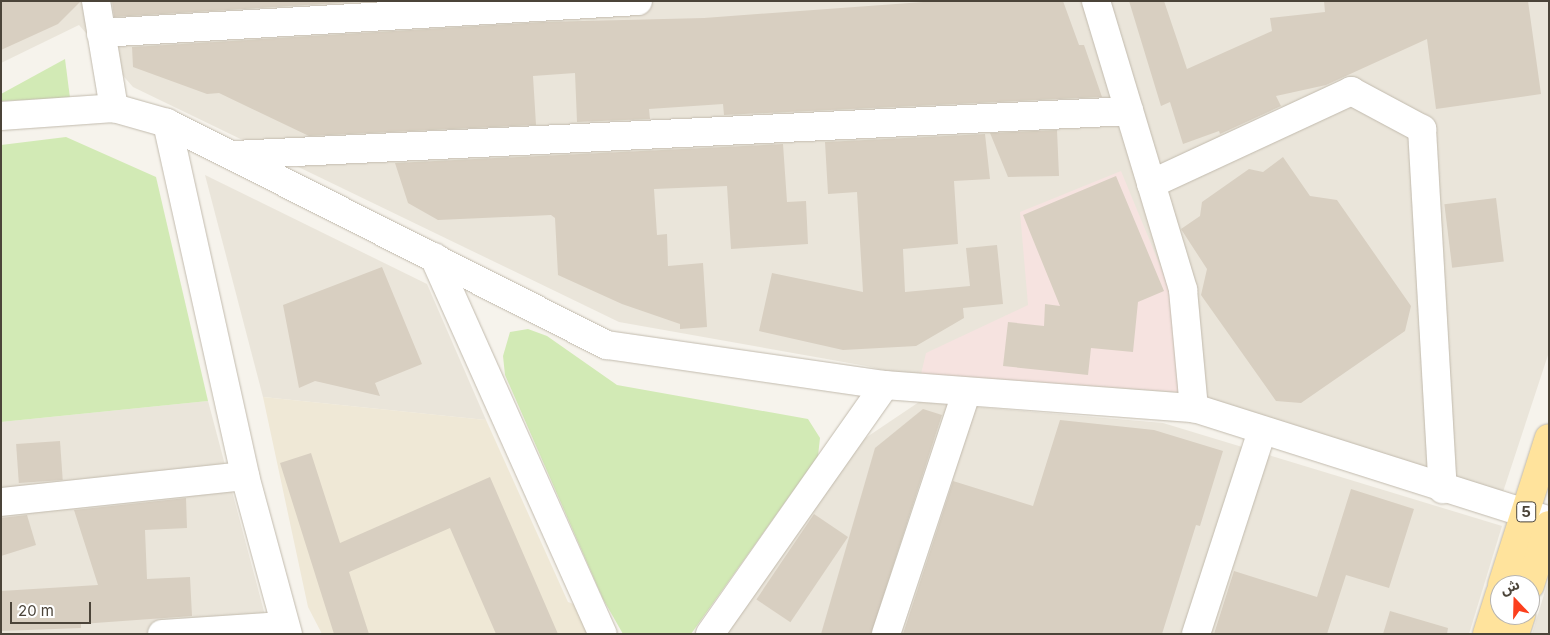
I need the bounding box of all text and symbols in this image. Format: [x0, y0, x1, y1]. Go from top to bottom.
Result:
road number: 5 [1516, 500, 1536, 524]
north arrow [1490, 575, 1540, 625]
text: ش [1498, 575, 1522, 598]
scale bar [12, 592, 94, 624]
text: 20 m [18, 601, 54, 620]

